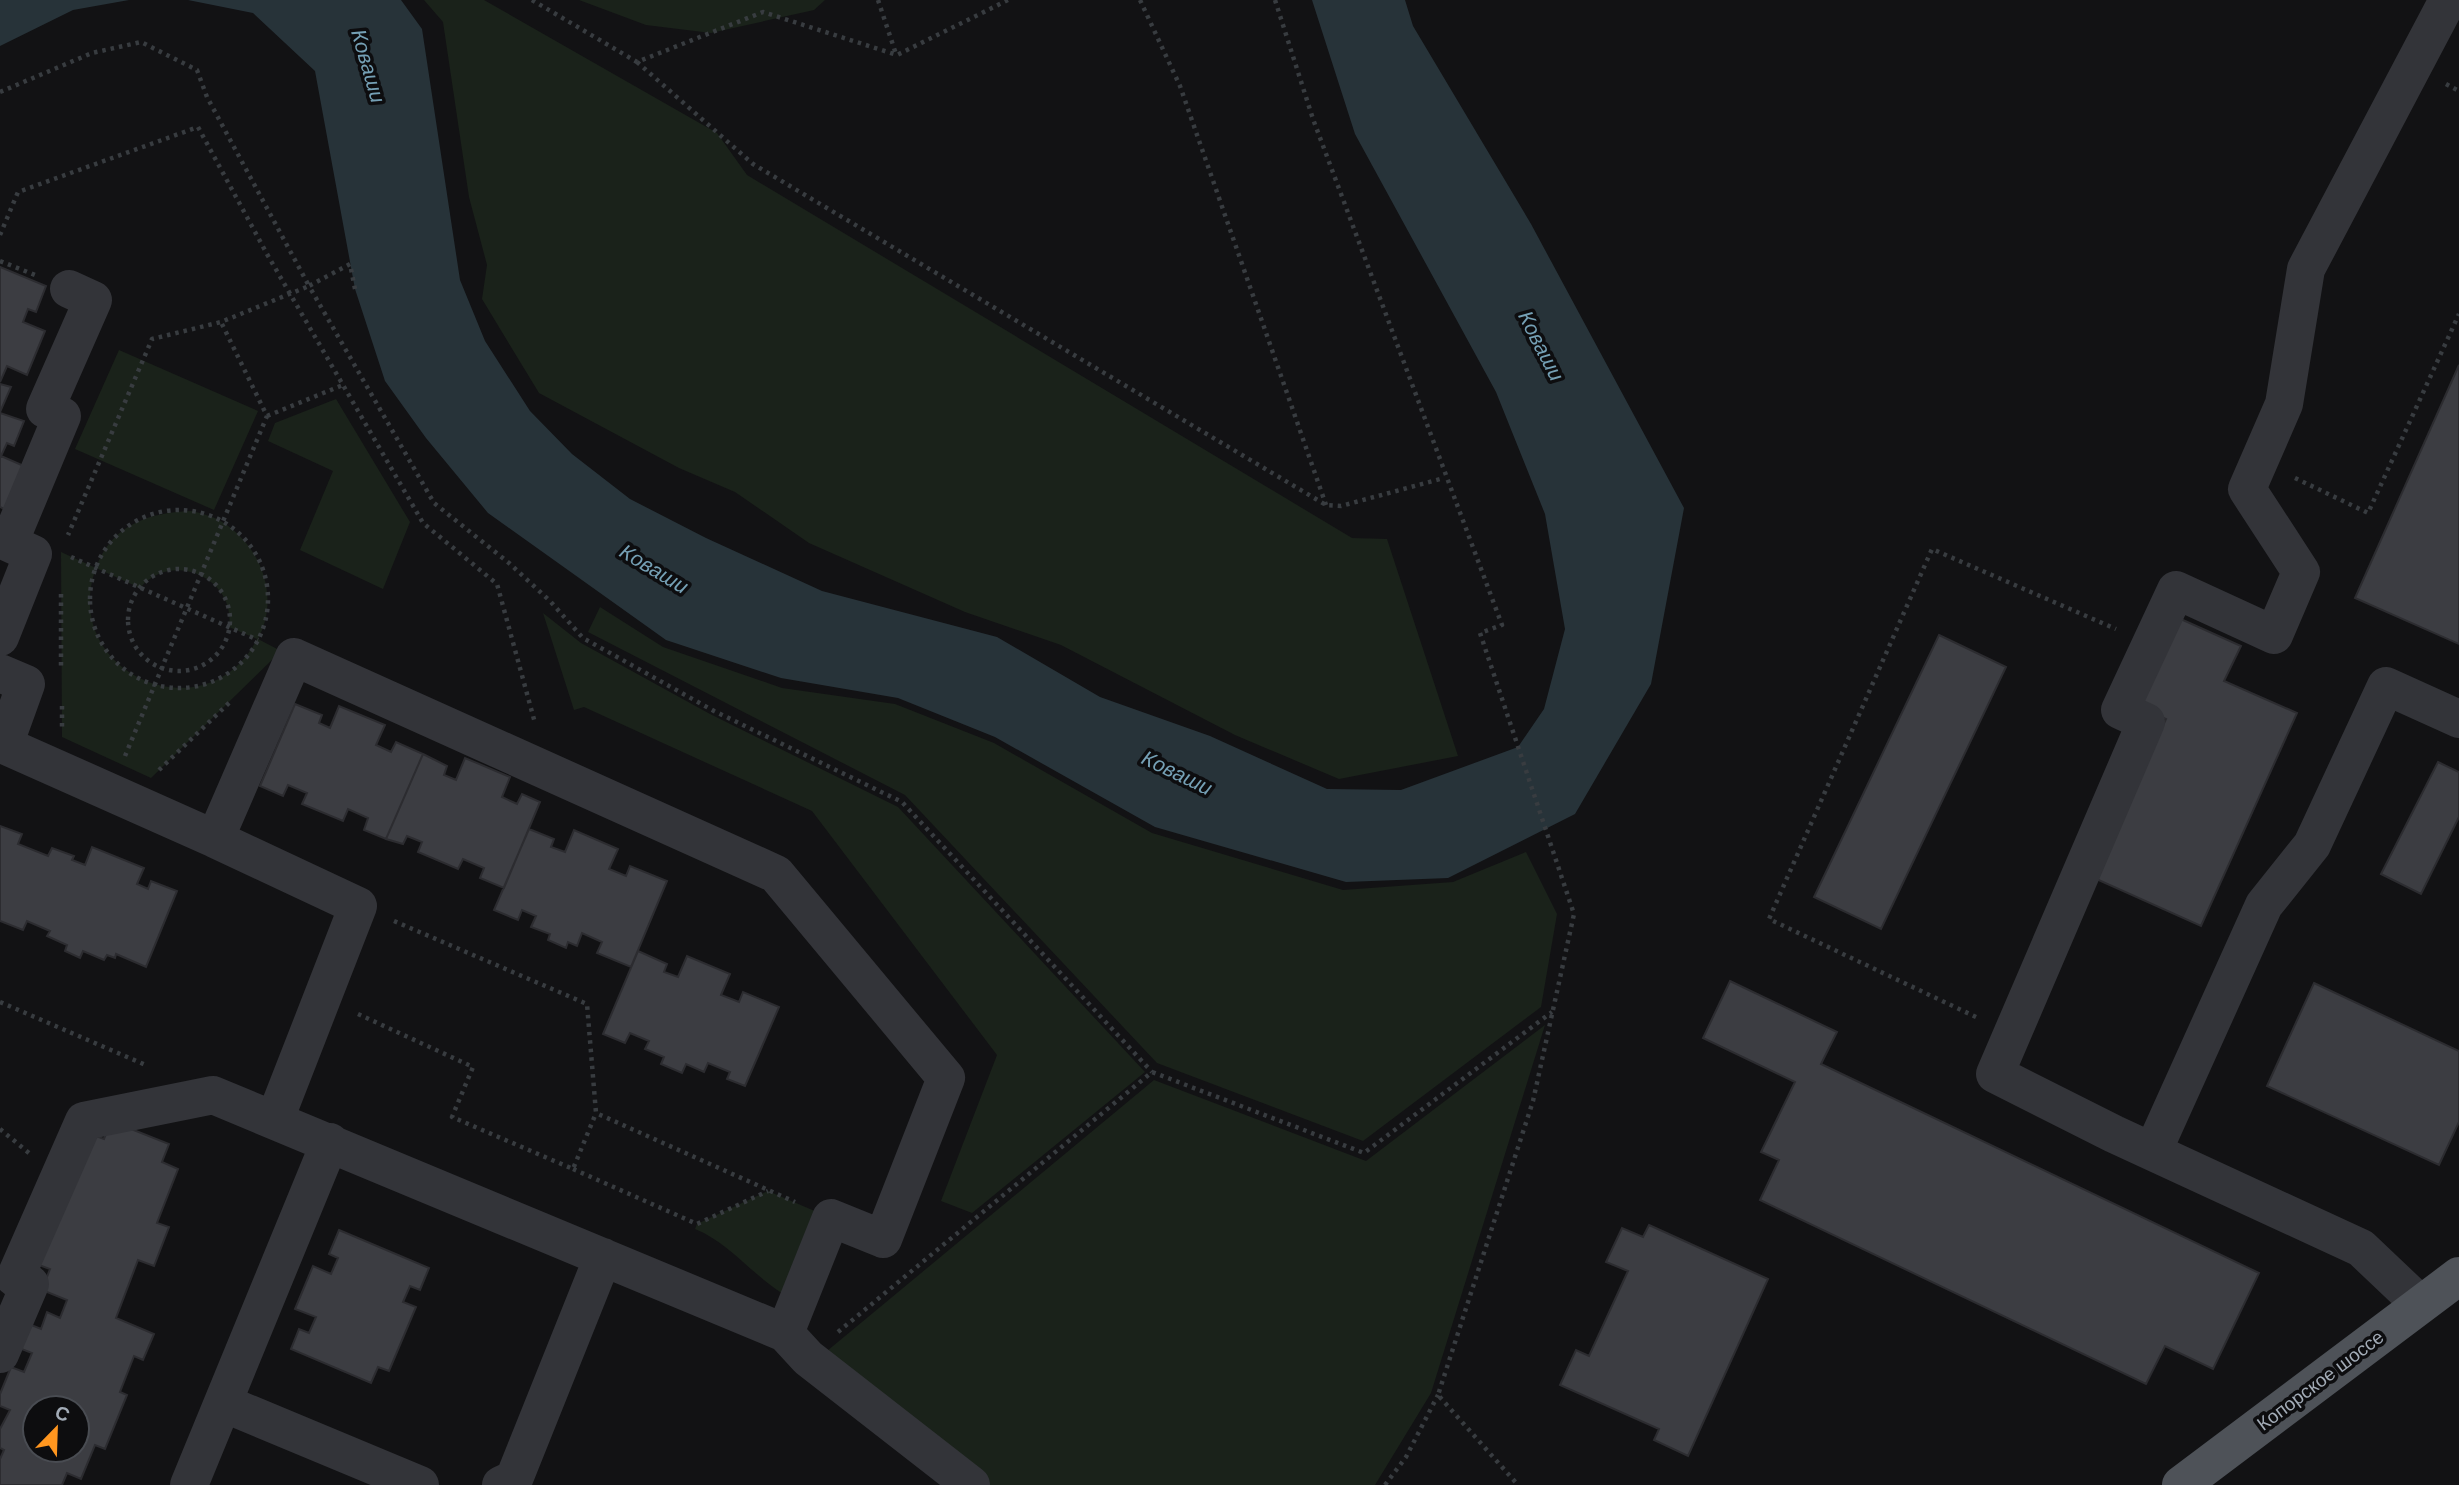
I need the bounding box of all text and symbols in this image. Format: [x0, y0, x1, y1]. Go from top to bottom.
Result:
water label: Коваши [347, 26, 390, 106]
water label: Коваши [1514, 307, 1569, 385]
water label: Коваши [616, 539, 693, 598]
water label: Коваши [1138, 746, 1216, 800]
street label: Копорское шоссе [2253, 1326, 2388, 1435]
north arrow [21, 1394, 91, 1464]
text: С [52, 1401, 73, 1426]

